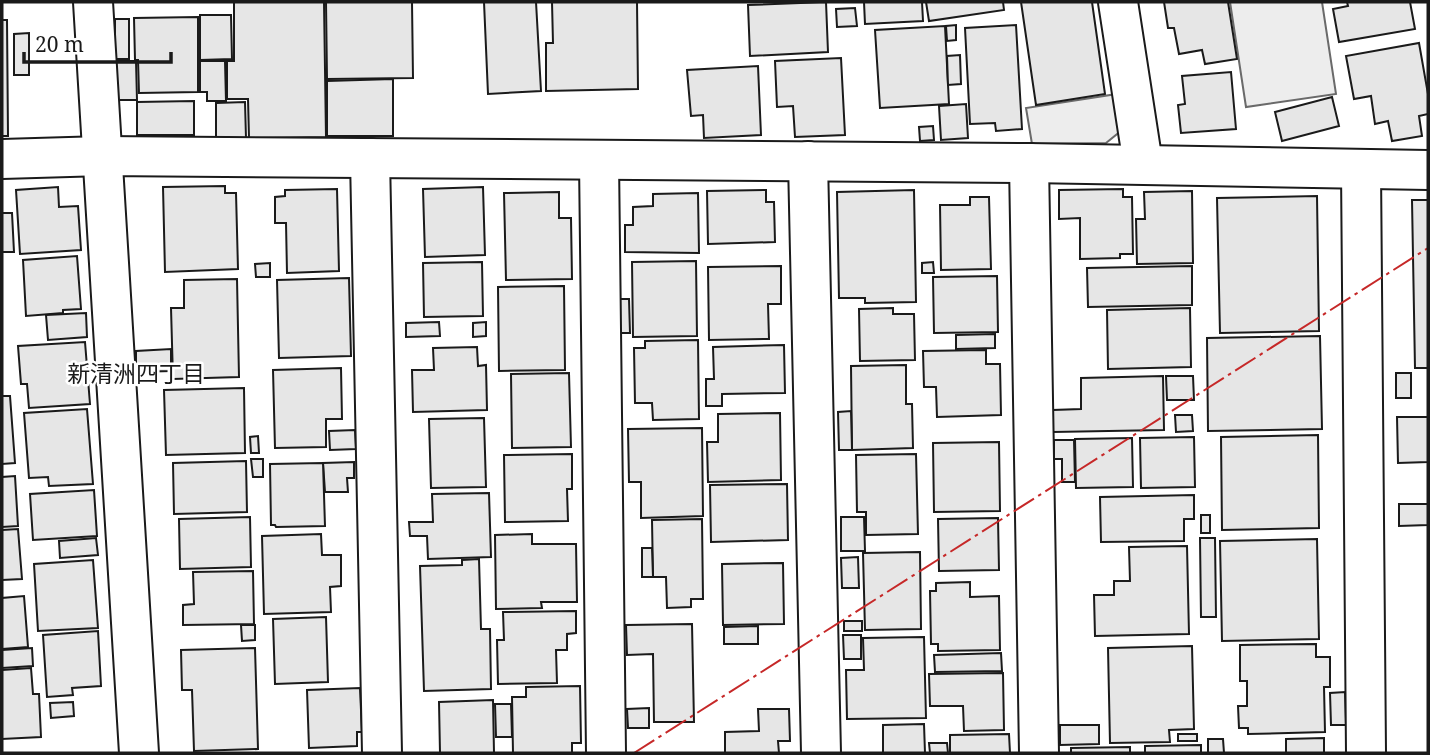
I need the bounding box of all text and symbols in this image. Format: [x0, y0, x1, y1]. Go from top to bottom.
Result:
scale bar [24, 21, 172, 65]
text: 20 m [35, 30, 84, 58]
district label: 新清洲四丁目 [67, 357, 205, 389]

